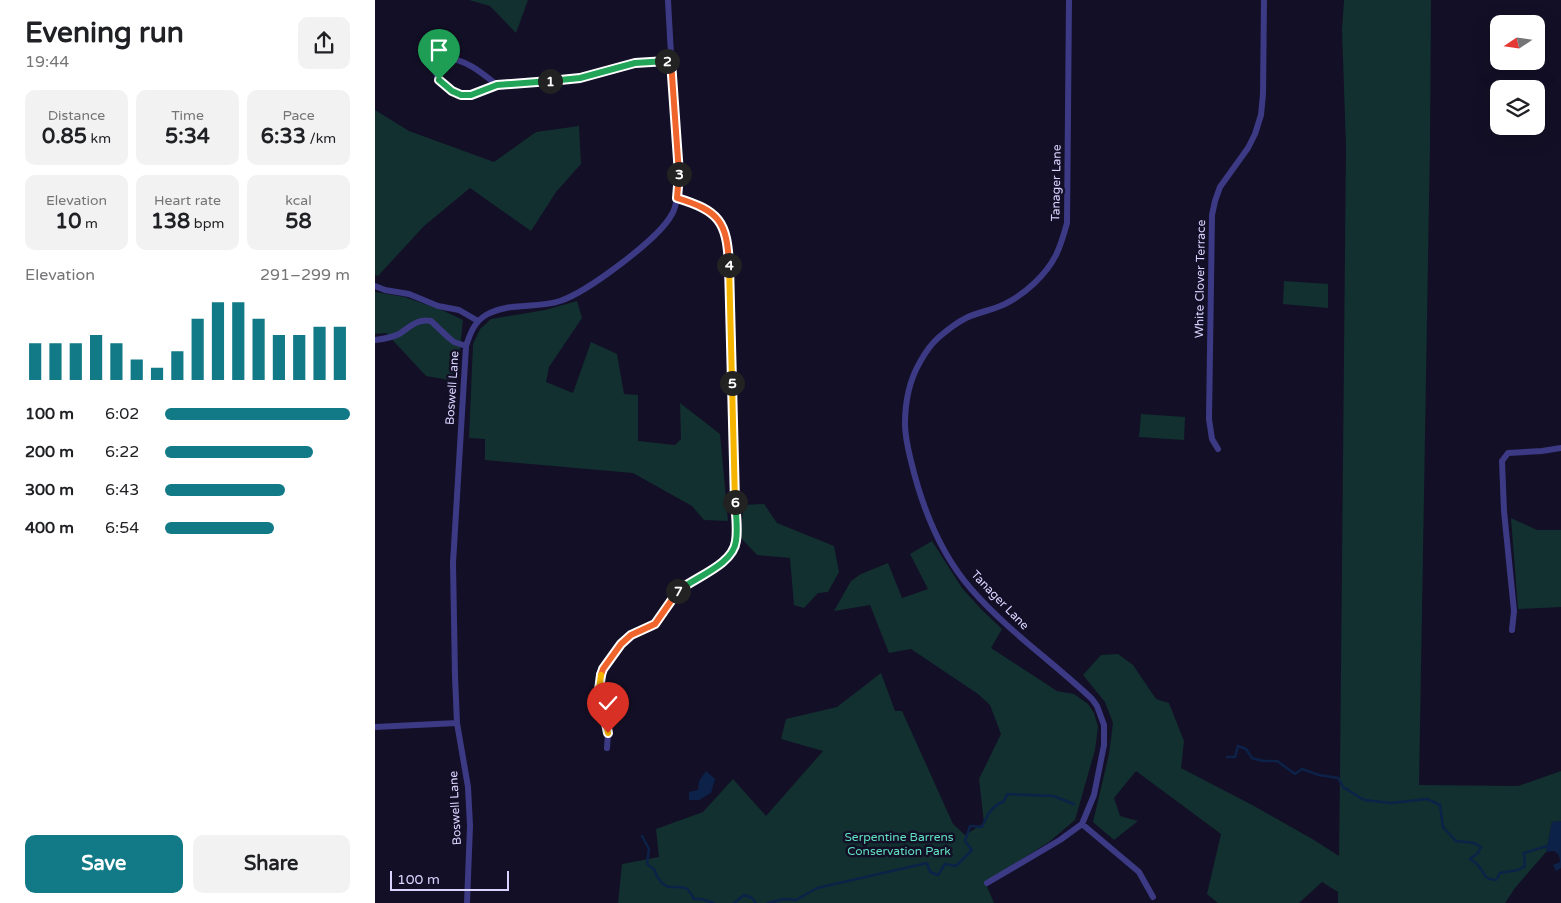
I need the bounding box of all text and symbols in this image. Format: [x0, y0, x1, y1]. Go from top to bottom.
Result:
north arrow [1490, 15, 1545, 70]
map controls [1490, 15, 1545, 135]
text: Evening run [25, 16, 184, 50]
button: share [298, 17, 350, 69]
pin [418, 29, 460, 80]
icon: arrive [425, 36, 453, 64]
pin: 2 [655, 48, 679, 74]
text: 19:44 [25, 52, 69, 72]
text: 2 [663, 53, 672, 70]
pin: 1 [537, 68, 563, 94]
text: 1 [546, 73, 555, 90]
button: layers [1490, 80, 1545, 135]
text: Distance [48, 107, 105, 124]
text: Time [171, 107, 204, 124]
text: Pace [282, 107, 315, 124]
text: 0.85 [42, 124, 87, 149]
text: 5:34 [165, 124, 210, 149]
text: 6:33 [261, 124, 306, 149]
text: km [87, 130, 111, 147]
text: /km [306, 130, 336, 147]
street label: Tanager Lane [1048, 144, 1064, 222]
pin: 3 [667, 162, 691, 186]
text: 3 [675, 166, 684, 183]
text: Elevation [46, 192, 107, 209]
text: Heart rate [154, 192, 221, 209]
text: kcal [285, 192, 312, 209]
text: 10 [55, 209, 81, 234]
text: 138 [151, 209, 190, 234]
text: 58 [285, 209, 312, 234]
text: m [81, 215, 98, 232]
text: bpm [190, 215, 224, 232]
street label: White Clover Terrace [1192, 219, 1208, 338]
pin: 4 [717, 252, 741, 278]
text: 4 [725, 257, 734, 274]
text: Elevation [25, 265, 95, 285]
text: 291–299 m [260, 265, 350, 285]
street label: Boswell Lane [442, 350, 462, 426]
pin: 5 [719, 370, 745, 396]
text: 5 [728, 375, 737, 392]
text: 100 m [25, 404, 74, 424]
text: 6:02 [105, 404, 139, 424]
text: 200 m [25, 442, 74, 462]
text: 6:22 [105, 442, 139, 462]
text: 300 m [25, 480, 74, 500]
text: 6:43 [105, 480, 139, 500]
pin: 6 [723, 490, 747, 514]
text: 6 [731, 494, 740, 511]
text: 400 m [25, 518, 74, 538]
text: 6:54 [105, 518, 139, 538]
street label: Tanager Lane [968, 567, 1032, 633]
pin: 7 [665, 578, 691, 604]
text: 7 [674, 583, 683, 600]
pin [587, 682, 629, 733]
icon: check [594, 689, 622, 717]
street label: Boswell Lane [446, 770, 464, 845]
park label: Serpentine Barrens Conservation Park [844, 830, 954, 858]
button: Save [25, 835, 183, 893]
button: Share [193, 835, 350, 893]
scale bar [390, 868, 509, 891]
text: 100 m [397, 871, 440, 888]

